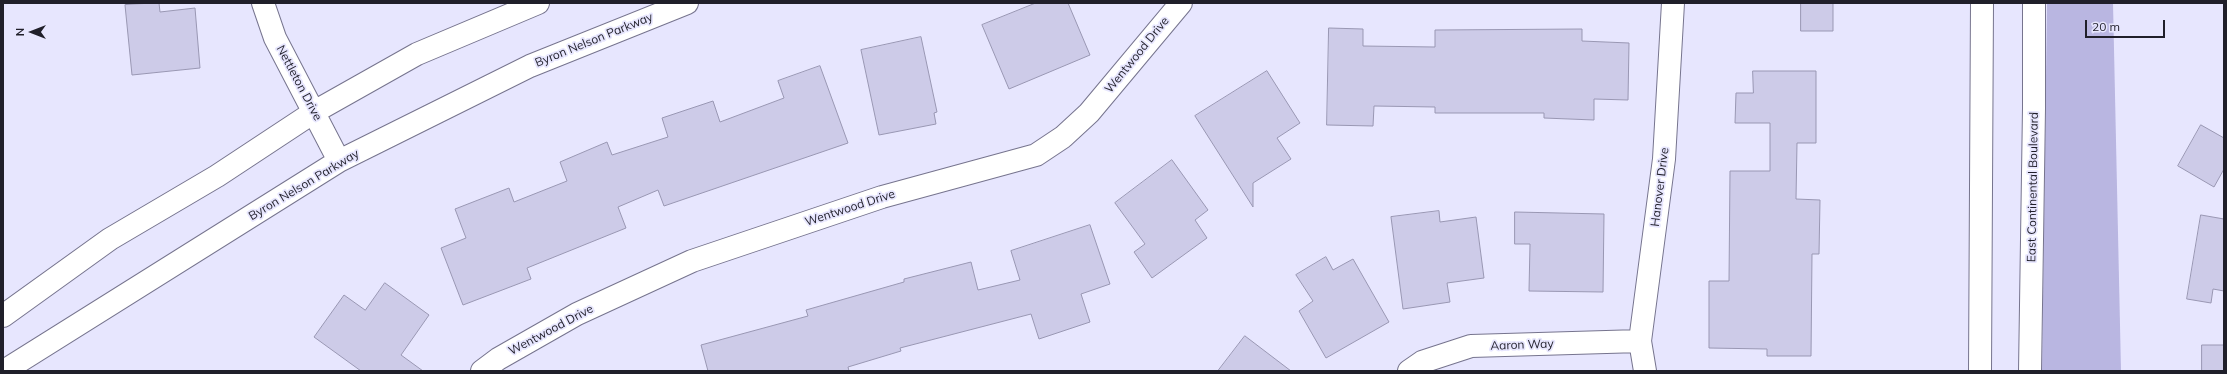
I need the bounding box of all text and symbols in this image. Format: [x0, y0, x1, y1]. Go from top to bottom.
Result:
street label: Byron Nelson Parkway [533, 10, 655, 70]
north arrow [12, 12, 52, 52]
scale bar [2087, 12, 2167, 38]
street label: Wentwood Drive [1102, 14, 1172, 96]
text: 20 m [2092, 19, 2120, 34]
text: N [13, 28, 27, 36]
street label: Nettleton Drive [273, 43, 325, 123]
street label: East Continental Boulevard [2024, 112, 2042, 262]
street label: Byron Nelson Parkway [246, 146, 362, 224]
street label: Hanover Drive [1648, 147, 1672, 227]
street label: Wentwood Drive [803, 187, 897, 229]
street label: Wentwood Drive [506, 302, 596, 358]
street label: Aaron Way [1490, 337, 1554, 353]

